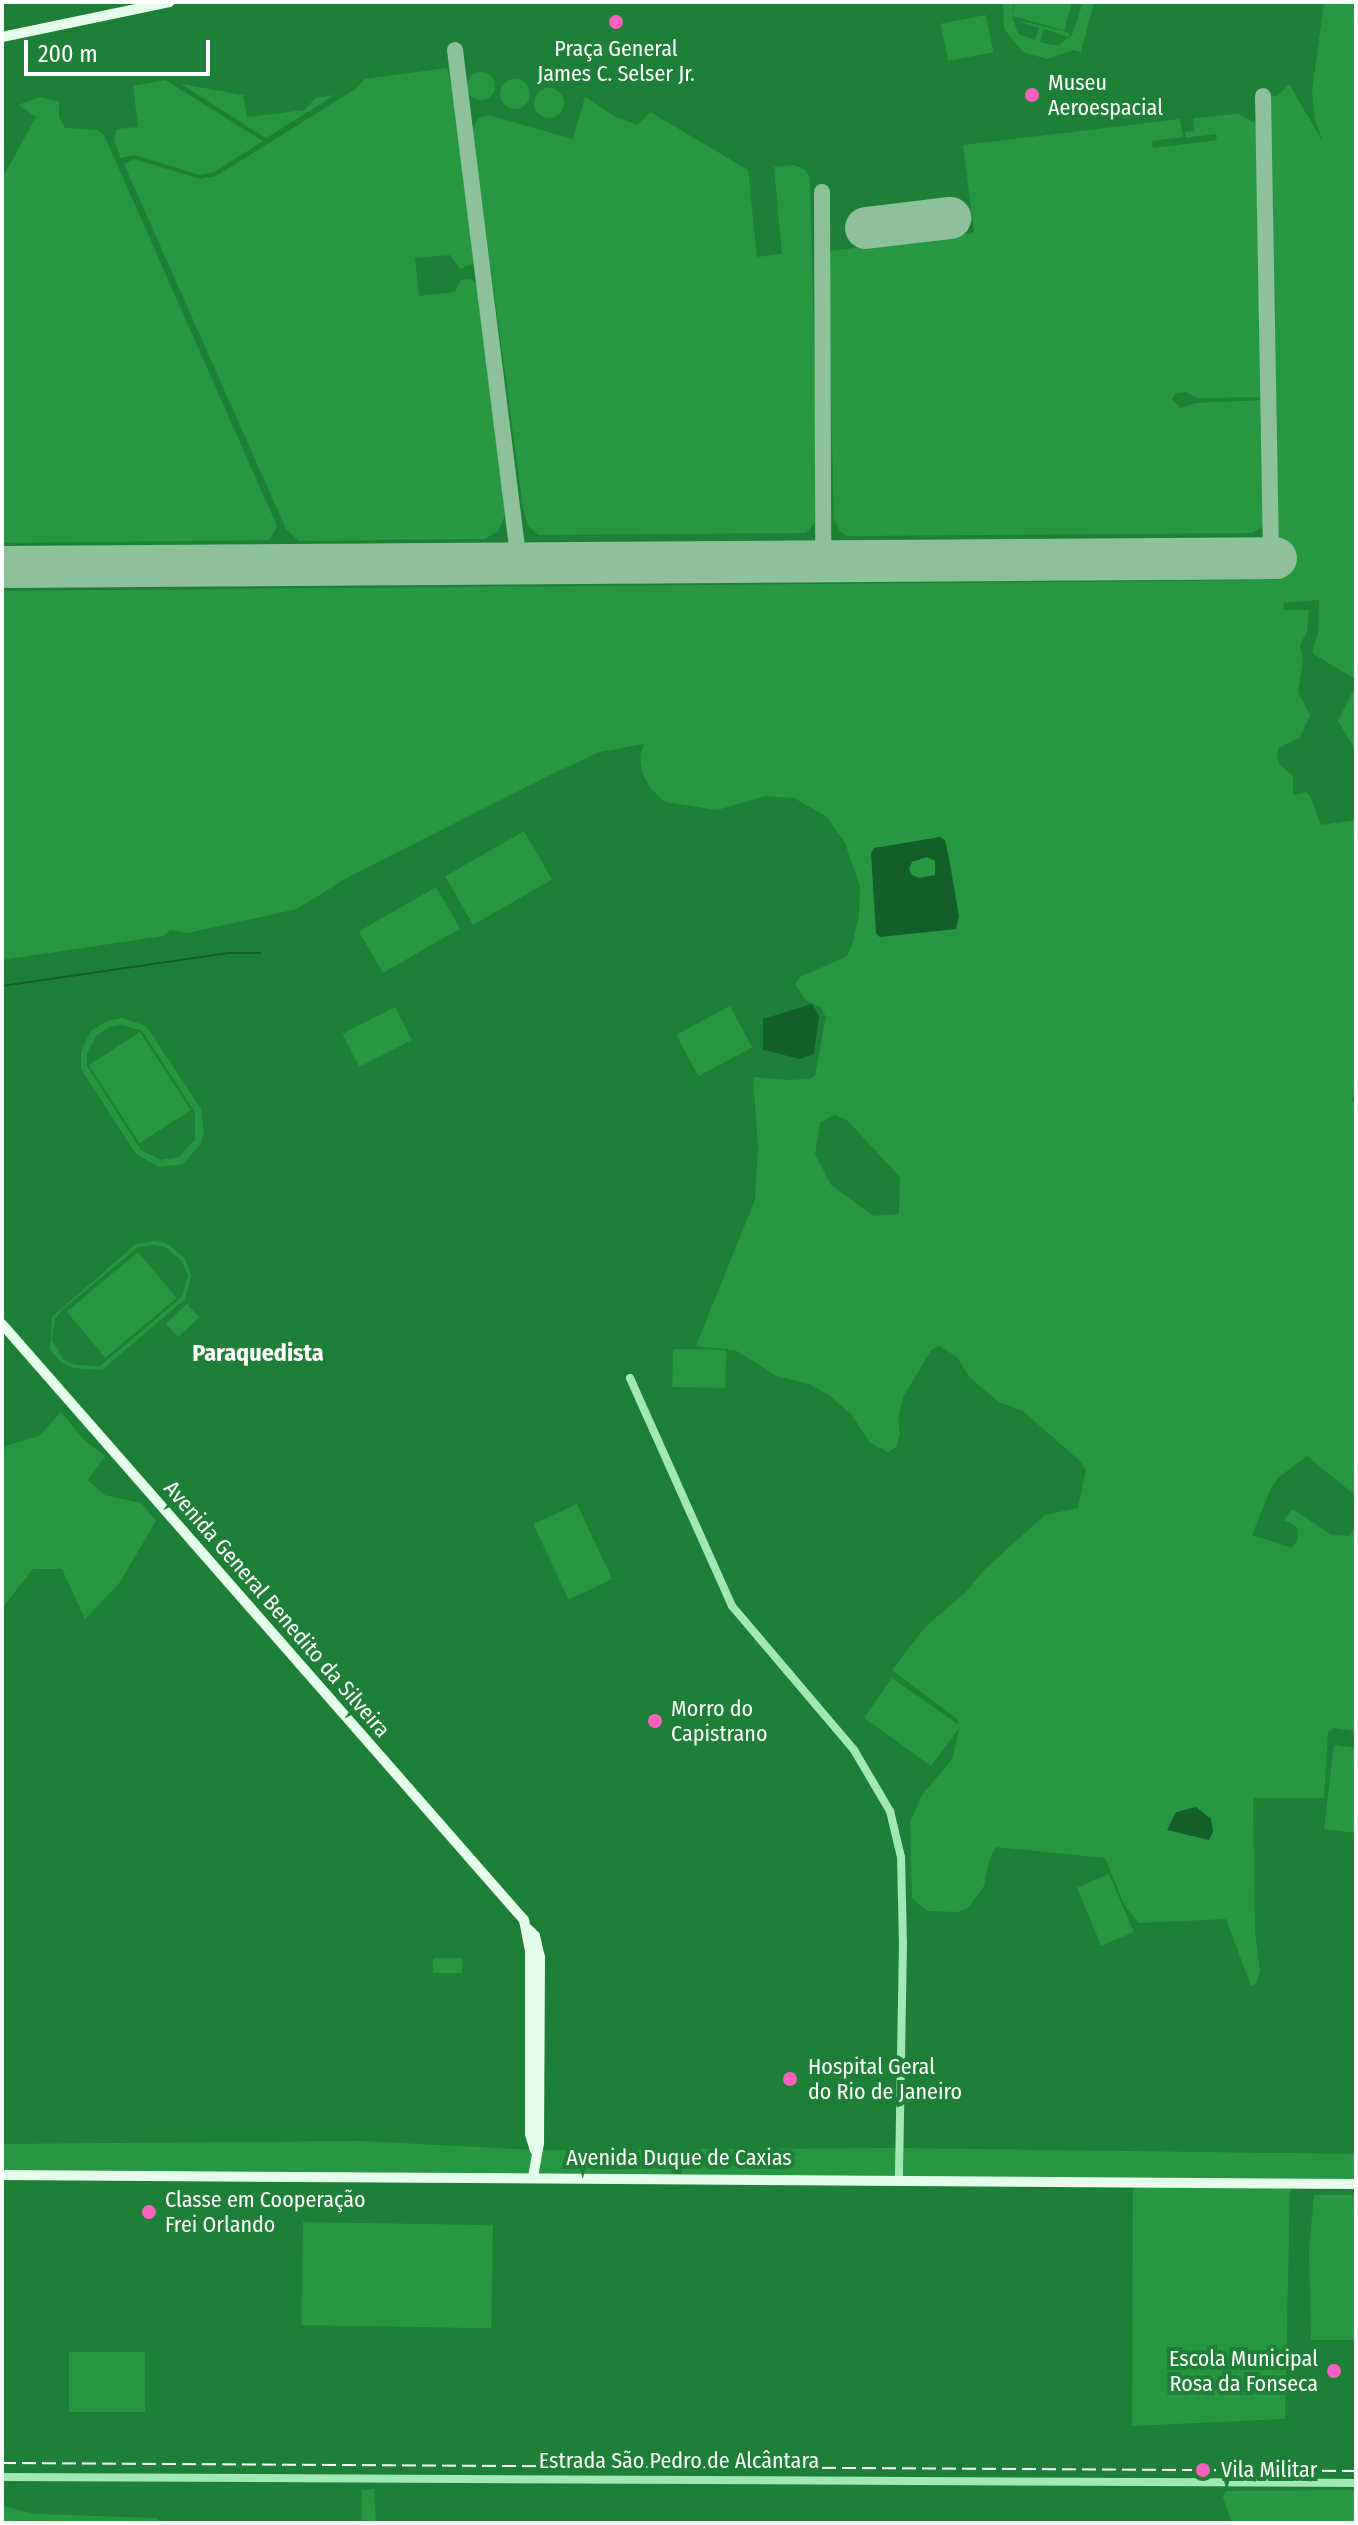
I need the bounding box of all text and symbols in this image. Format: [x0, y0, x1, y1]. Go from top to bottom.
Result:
marker: Praça General James C. Selser Jr. [607, 13, 625, 31]
scale bar [28, 24, 214, 74]
place label: Praça General James C. Selser Jr. [537, 35, 695, 86]
text: 200 m [38, 40, 98, 68]
place label: Museu Aeroespacial [1048, 69, 1163, 120]
marker: Museu Aeroespacial [1023, 86, 1041, 104]
district label: Paraquedista [192, 1340, 324, 1368]
street label: Avenida General Benedito da Silveira [158, 1475, 396, 1743]
place label: Morro do Capistrano [671, 1695, 768, 1746]
marker: Morro do Capistrano [646, 1712, 664, 1730]
place label: Hospital Geral do Rio de Janeiro [808, 2053, 962, 2104]
marker: Hospital Geral do Rio de Janeiro [779, 2068, 801, 2090]
street label: Avenida Duque de Caxias [566, 2145, 792, 2171]
place label: Classe em Cooperação Frei Orlando [165, 2186, 366, 2238]
marker: Classe em Cooperação Frei Orlando [140, 2203, 158, 2221]
place label: Escola Municipal Rosa da Fonseca [1169, 2345, 1318, 2396]
marker: Escola Municipal Rosa da Fonseca [1325, 2362, 1343, 2380]
street label: Estrada São Pedro de Alcântara [539, 2448, 819, 2474]
place label: Vila Militar [1221, 2457, 1317, 2483]
marker: Vila Militar [1192, 2459, 1214, 2481]

